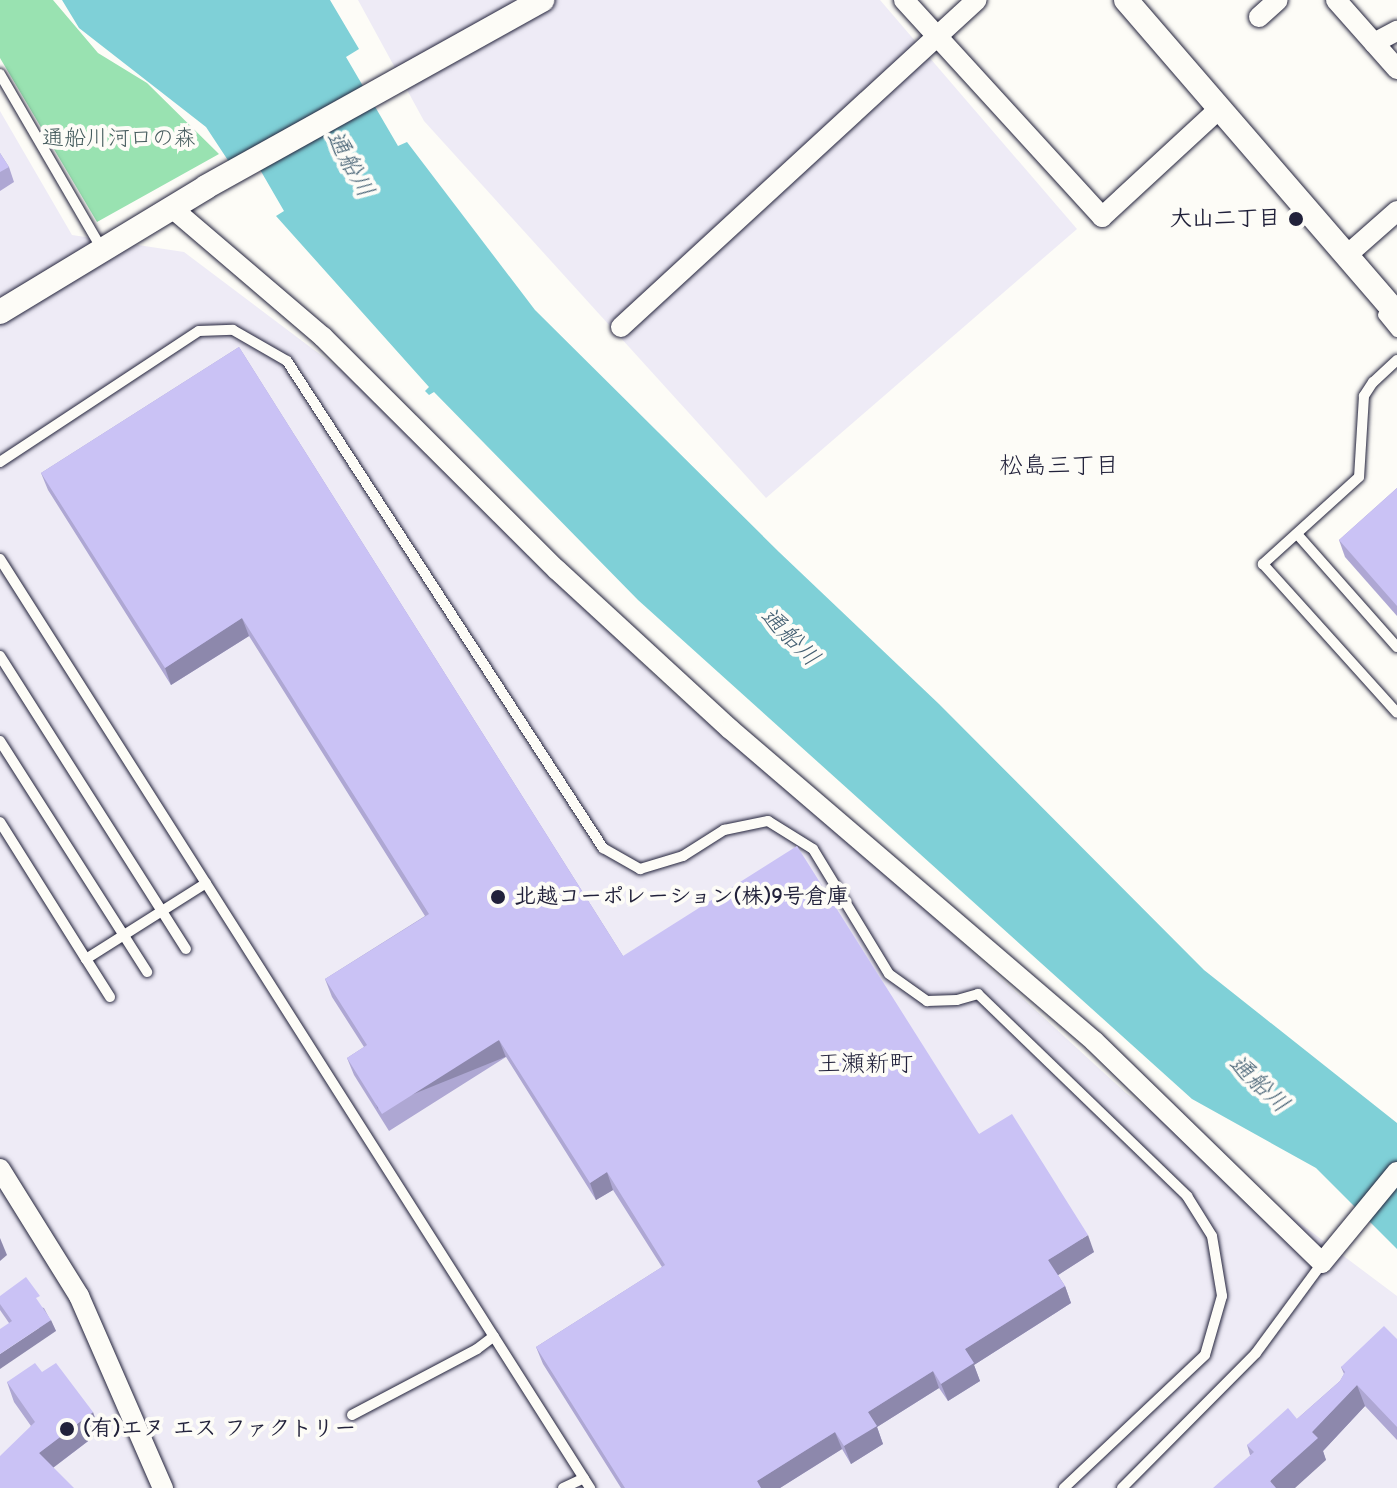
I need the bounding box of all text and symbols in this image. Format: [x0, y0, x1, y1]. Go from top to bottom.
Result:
park label: 通船川河口の森 [42, 126, 196, 152]
water label: 通船川 [320, 126, 380, 202]
place label: 大山二丁目 [1170, 206, 1280, 232]
marker: 大山二丁目 [1287, 210, 1305, 228]
district label: 松島三丁目 [999, 452, 1119, 480]
water label: 通船川 [754, 601, 826, 673]
place label: 北越コーポレーション(株)9号倉庫 [514, 884, 850, 910]
marker: 北越コーポレーション(株)9号倉庫 [489, 888, 507, 906]
water label: 通船川 [1223, 1049, 1295, 1119]
district label: 王瀬新町 [817, 1050, 913, 1078]
place label: (有)エヌ エス ファクトリー [83, 1416, 356, 1442]
marker: (有)エヌ エス ファクトリー [58, 1420, 76, 1438]

